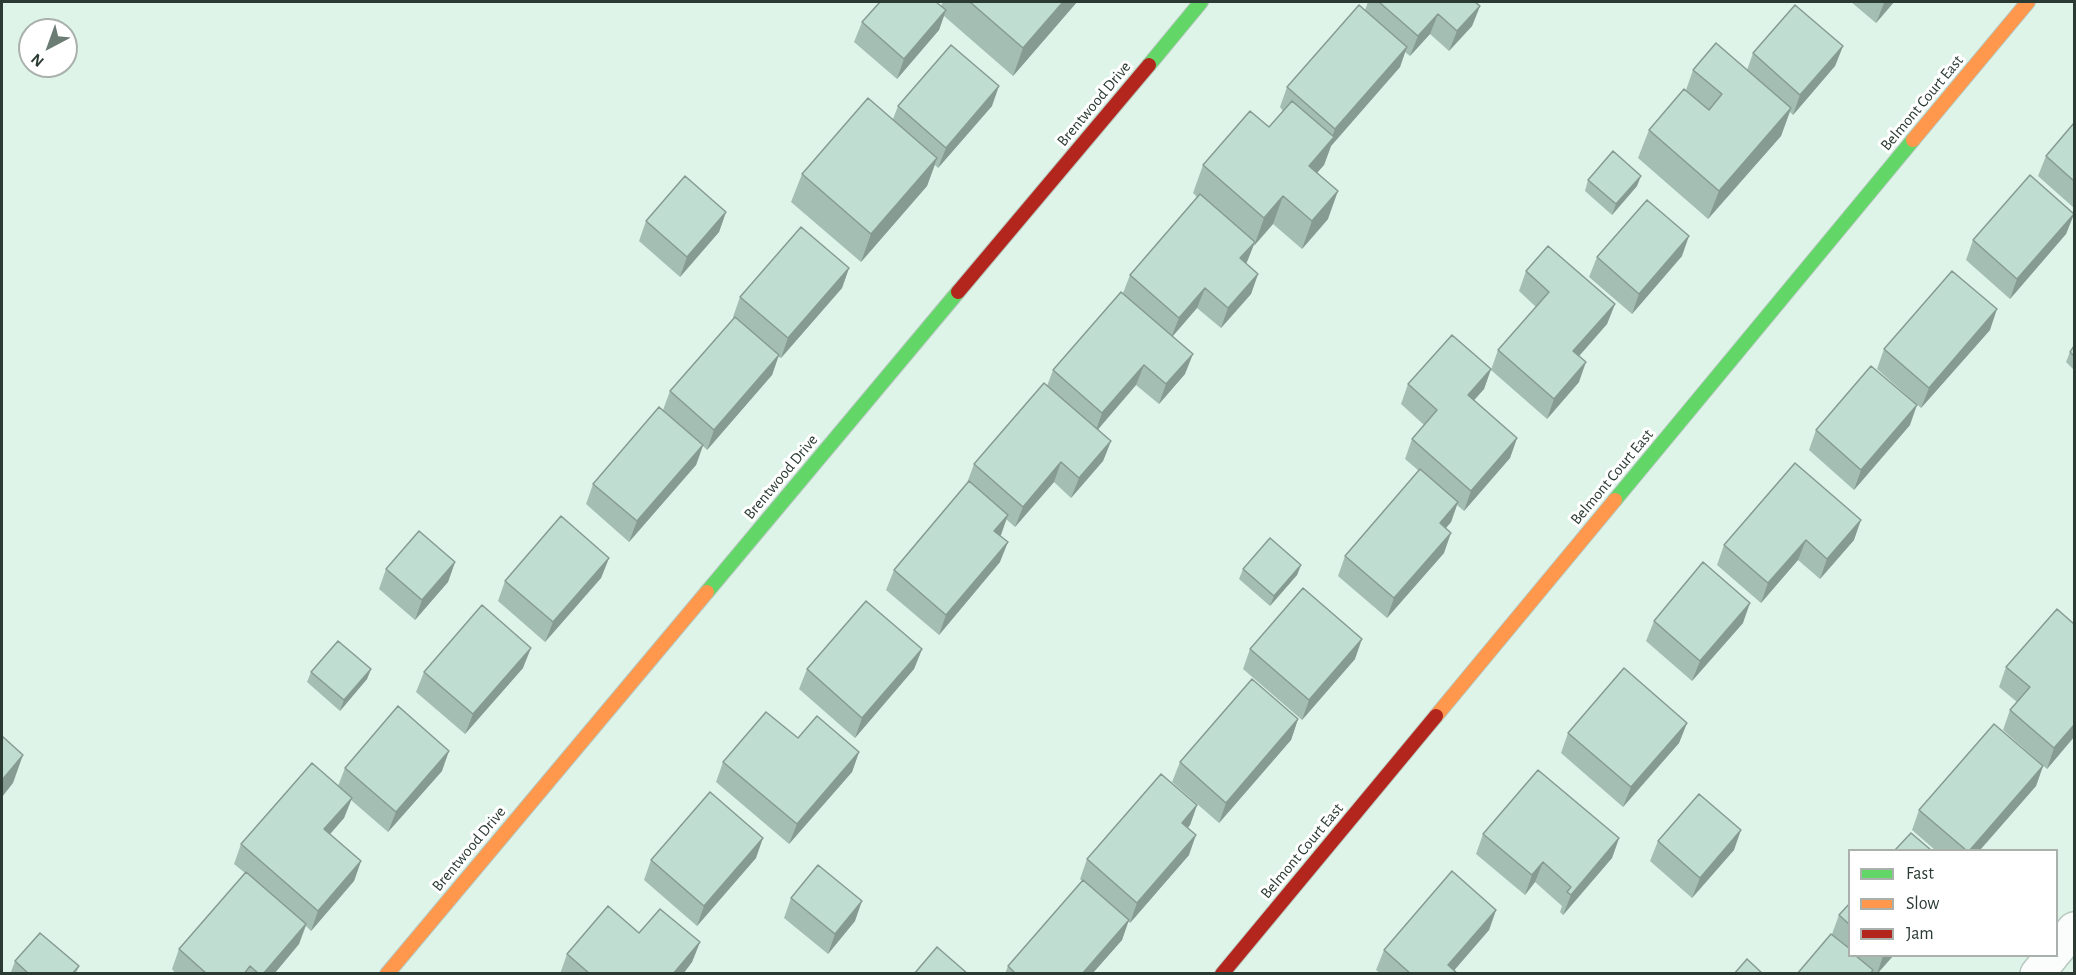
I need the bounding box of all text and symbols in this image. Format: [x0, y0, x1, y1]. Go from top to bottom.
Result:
north arrow [18, 18, 78, 78]
text: N [28, 50, 47, 70]
street label: Belmont Court East [1876, 51, 1968, 155]
street label: Brentwood Drive [1053, 58, 1135, 150]
street label: Belmont Court East [1566, 425, 1658, 529]
street label: Brentwood Drive [740, 431, 822, 523]
street label: Belmont Court East [1256, 799, 1348, 903]
street label: Brentwood Drive [428, 803, 510, 895]
legend [1848, 849, 2058, 957]
text: Fast [1906, 865, 1934, 883]
text: Slow [1906, 895, 1939, 913]
text: Jam [1906, 925, 1934, 943]

